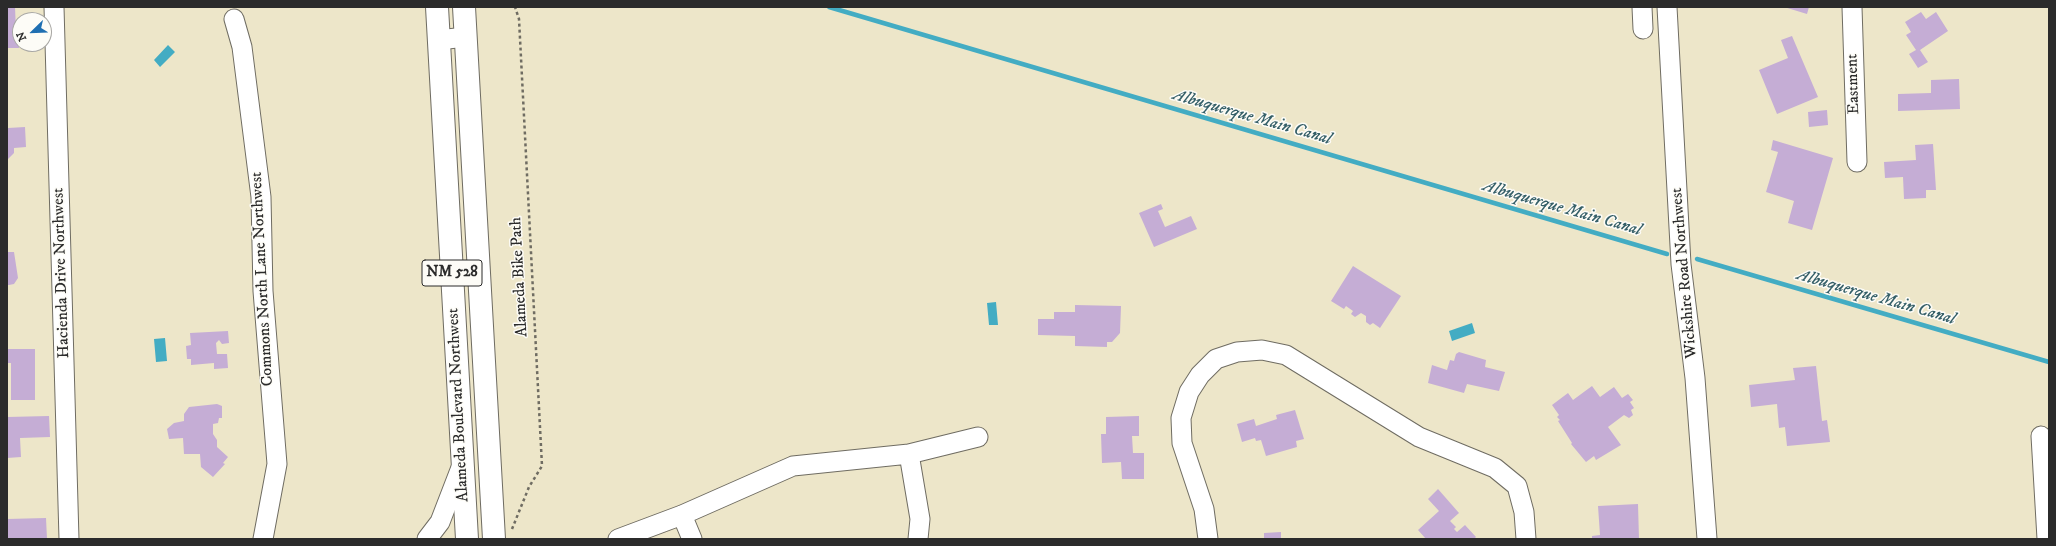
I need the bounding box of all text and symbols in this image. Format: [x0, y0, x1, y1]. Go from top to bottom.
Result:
north arrow [12, 12, 52, 52]
text: N [14, 29, 30, 43]
street label: Eastment [1843, 53, 1865, 115]
water label: Albuquerque Main Canal [1170, 86, 1334, 150]
street label: Commons North Lane Northwest [248, 171, 278, 387]
water label: Albuquerque Main Canal [1480, 177, 1644, 241]
street label: Hacienda Drive Northwest [49, 187, 75, 359]
street label: Wickshire Road Northwest [1668, 187, 1702, 359]
street label: Alameda Bike Path [507, 216, 533, 338]
road number: NM 528 [422, 260, 482, 286]
water label: Albuquerque Main Canal [1794, 266, 1958, 330]
street label: Alameda Boulevard Northwest [444, 308, 474, 502]

